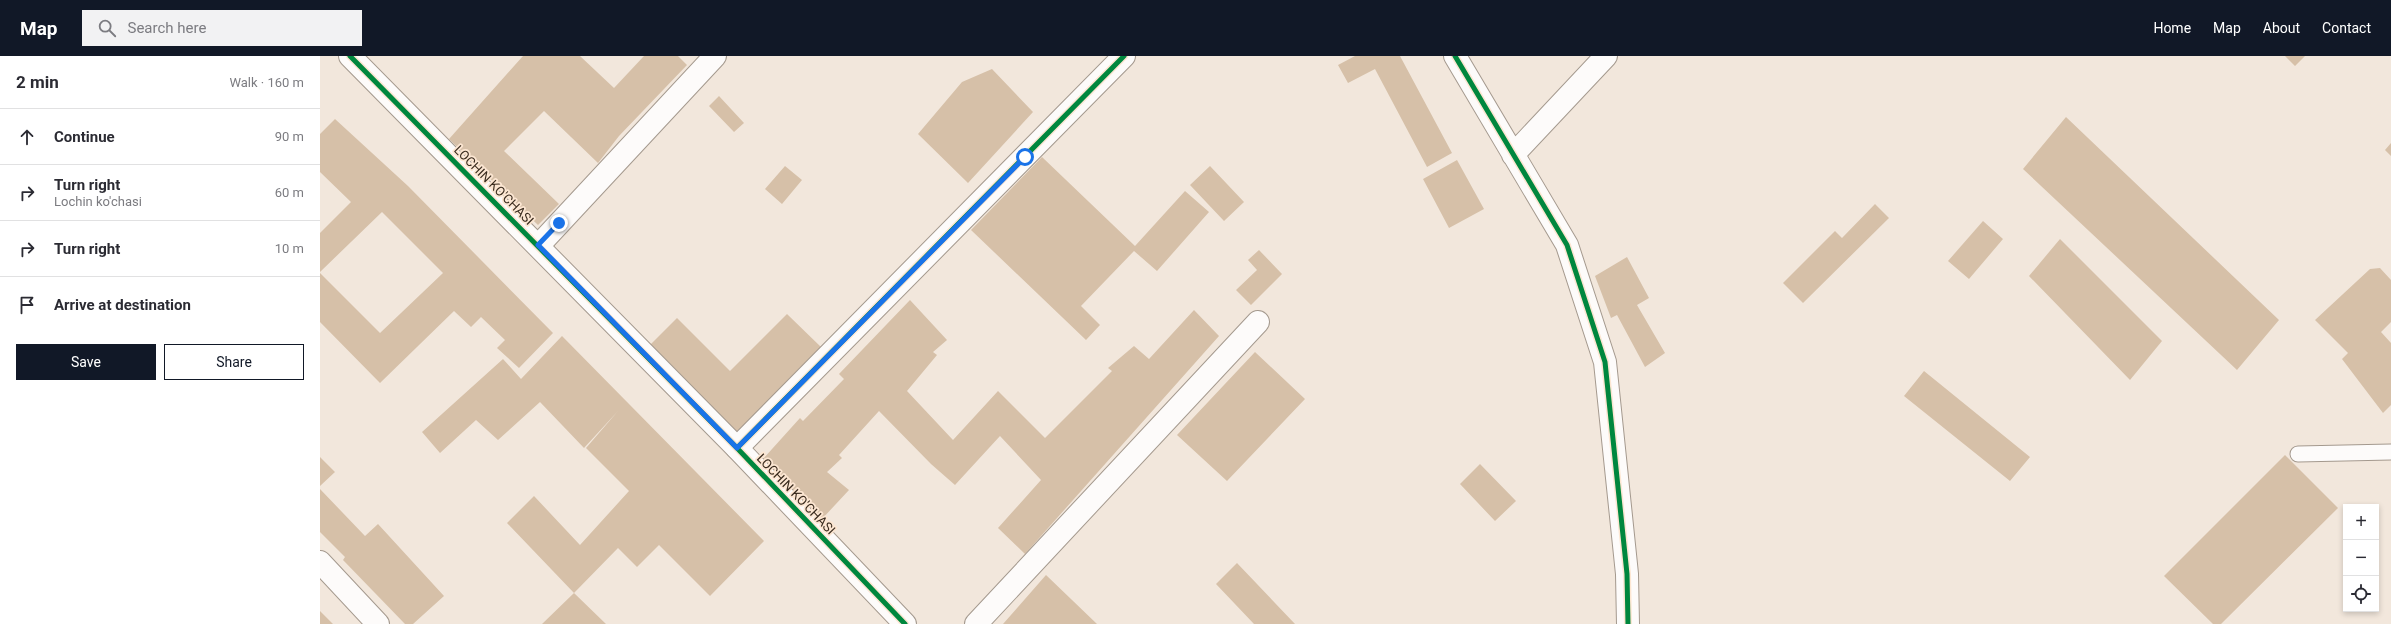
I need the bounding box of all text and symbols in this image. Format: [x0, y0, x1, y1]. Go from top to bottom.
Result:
search box [82, 10, 362, 46]
text: Map [20, 17, 58, 40]
icon: search [96, 17, 118, 39]
text: Search here [128, 19, 206, 37]
text: Home [2153, 20, 2191, 36]
text: Map [2213, 20, 2241, 36]
text: About [2263, 20, 2300, 36]
text: Contact [2322, 20, 2371, 36]
text: 2 min [16, 72, 59, 92]
text: Walk · 160 m [229, 75, 304, 90]
icon: ahead [16, 126, 38, 148]
text: Continue [54, 128, 115, 146]
text: 90 m [275, 129, 304, 144]
street label: LOCHIN KO'CHASI [451, 142, 537, 228]
route start [1016, 148, 1034, 166]
text: Turn right [54, 176, 120, 194]
icon: right [16, 182, 38, 204]
text: 60 m [275, 185, 304, 200]
text: Lochin ko'chasi [54, 194, 142, 209]
route end [550, 214, 568, 232]
icon: right [16, 238, 38, 260]
text: Turn right [54, 240, 120, 258]
text: 10 m [275, 241, 304, 256]
icon: arrive [16, 294, 38, 316]
text: Arrive at destination [54, 296, 191, 314]
button: Save [16, 344, 156, 380]
button: Share [164, 344, 304, 380]
street label: LOCHIN KO'CHASI [754, 451, 838, 537]
map controls [2343, 504, 2379, 612]
button: + [2343, 504, 2379, 540]
button: − [2343, 540, 2379, 576]
button: locate [2343, 576, 2379, 612]

